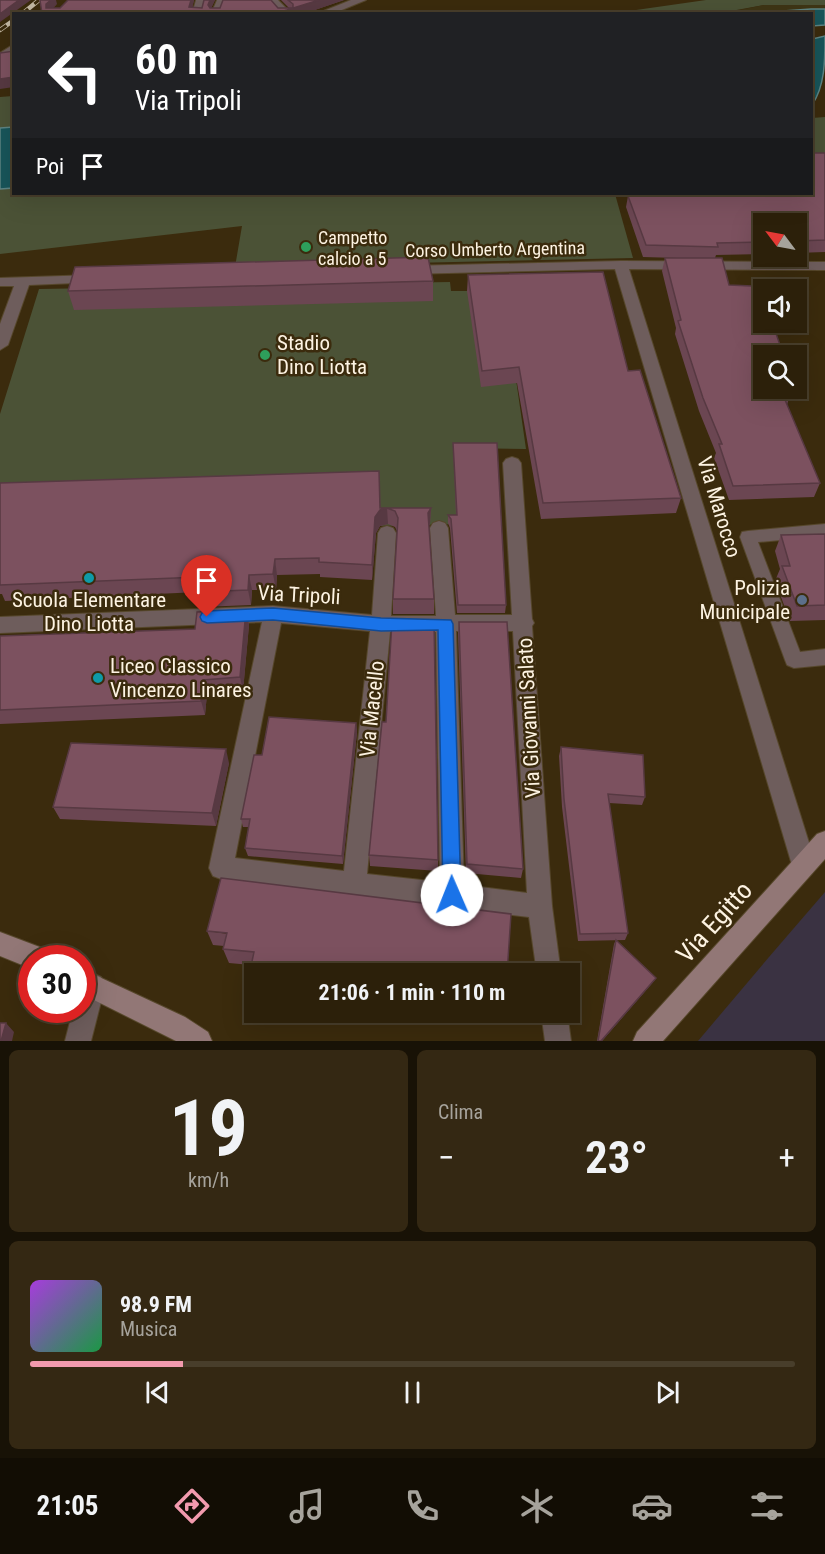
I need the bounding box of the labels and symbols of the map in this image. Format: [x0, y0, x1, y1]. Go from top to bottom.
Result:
north arrow [753, 213, 807, 267]
place label: Campetto calcio a 5 [318, 227, 387, 269]
street label: Corso Umberto Argentina [405, 237, 585, 261]
marker: Campetto calcio a 5 [299, 240, 313, 254]
place label: Stadio Dino Liotta [277, 331, 367, 379]
marker: Stadio Dino Liotta [258, 348, 272, 362]
street label: Via Marocco [692, 454, 746, 560]
pin [181, 555, 232, 617]
marker: Scuola Elementare Dino Liotta [82, 571, 96, 585]
place label: Polizia Municipale [699, 576, 790, 624]
street label: Via Tripoli [257, 581, 341, 609]
place label: Scuola Elementare Dino Liotta [12, 588, 166, 636]
marker: Polizia Municipale [795, 593, 809, 607]
street label: Via Giovanni Salato [513, 637, 545, 799]
place label: Liceo Classico Vincenzo Linares [110, 654, 252, 702]
street label: Via Macello [355, 659, 389, 759]
marker: Liceo Classico Vincenzo Linares [91, 671, 105, 685]
position arrow [420, 863, 484, 927]
street label: Via Egitto [670, 875, 758, 969]
speed limit sign: 30 [18, 945, 96, 1023]

